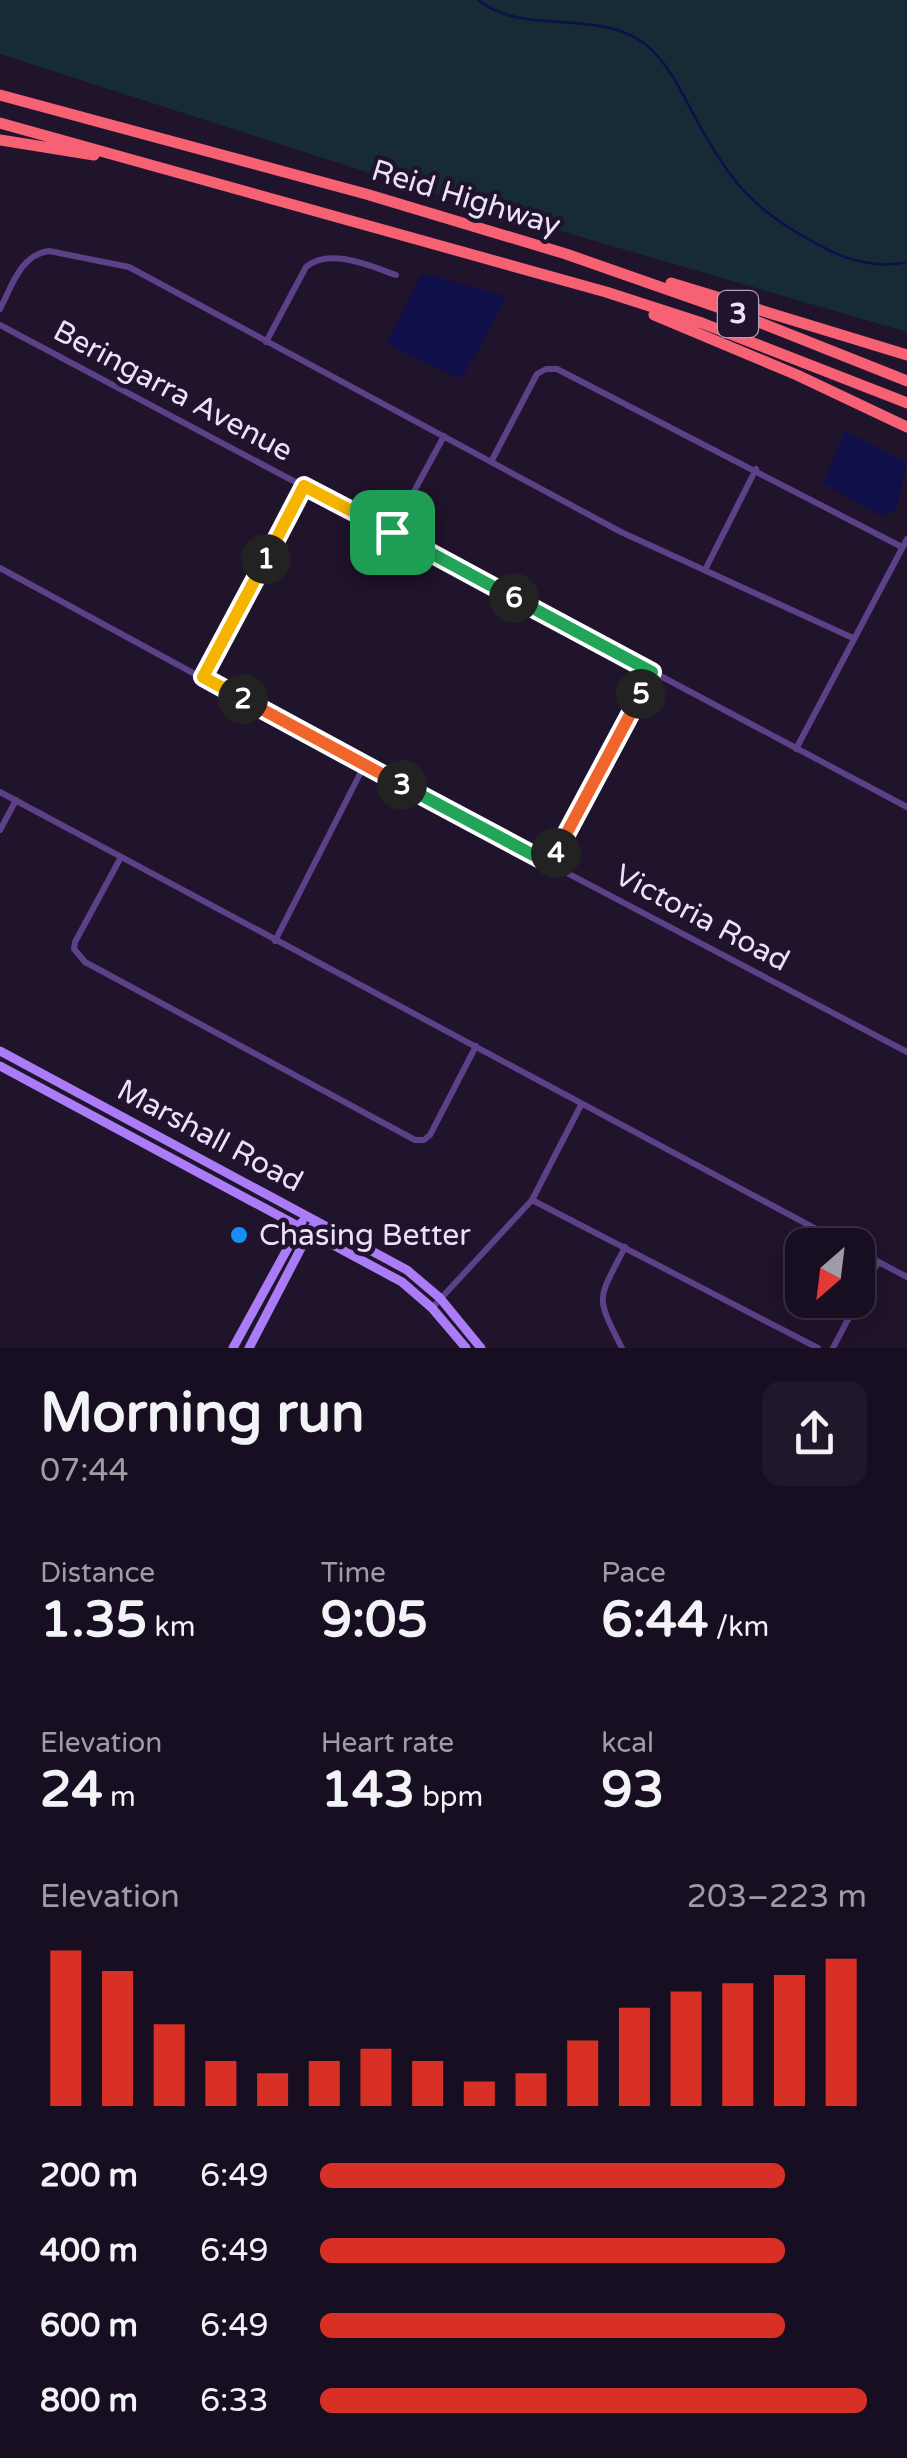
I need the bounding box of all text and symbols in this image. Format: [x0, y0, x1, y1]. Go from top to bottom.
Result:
street label: Reid Highway [367, 152, 565, 244]
road number: 3 [718, 291, 758, 337]
street label: Beringarra Avenue [47, 312, 299, 470]
pin [350, 490, 435, 575]
icon: arrive [365, 505, 420, 560]
pin: 1 [241, 534, 291, 584]
text: 1 [257, 542, 275, 576]
pin: 6 [489, 573, 539, 623]
text: 6 [505, 581, 523, 615]
pin: 5 [616, 669, 666, 719]
pin: 2 [218, 674, 268, 724]
text: 5 [632, 677, 650, 711]
text: 2 [234, 682, 252, 716]
pin: 3 [377, 760, 427, 810]
text: 3 [393, 768, 411, 802]
pin: 4 [531, 828, 581, 878]
text: 4 [547, 836, 565, 870]
street label: Victoria Road [608, 856, 796, 980]
street label: Marshall Road [111, 1072, 309, 1200]
place label: Chasing Better [259, 1217, 471, 1254]
marker: Chasing Better [228, 1224, 250, 1246]
north arrow [785, 1228, 875, 1318]
map controls [785, 1228, 875, 1318]
text: Morning run [40, 1381, 365, 1447]
button: share [762, 1381, 867, 1486]
text: 07:44 [40, 1452, 129, 1490]
text: Distance [40, 1556, 155, 1590]
text: Time [321, 1556, 386, 1590]
text: Pace [601, 1556, 666, 1590]
text: 1.35 [40, 1590, 147, 1650]
text: 9:05 [321, 1590, 428, 1650]
text: 6:44 [601, 1590, 709, 1650]
text: km [147, 1610, 195, 1644]
text: /km [709, 1610, 769, 1644]
text: Elevation [40, 1726, 162, 1760]
text: Heart rate [321, 1726, 454, 1760]
text: kcal [601, 1726, 654, 1760]
text: 24 [40, 1760, 103, 1820]
text: 143 [321, 1760, 415, 1820]
text: 93 [601, 1760, 664, 1820]
text: m [103, 1780, 136, 1814]
text: bpm [415, 1780, 483, 1814]
text: Elevation [40, 1878, 180, 1916]
text: 203–223 m [687, 1878, 867, 1916]
text: 200 m [40, 2157, 138, 2195]
text: 6:49 [200, 2157, 269, 2195]
text: 400 m [40, 2232, 138, 2270]
text: 6:49 [200, 2232, 269, 2270]
text: 600 m [40, 2307, 138, 2345]
text: 6:49 [200, 2307, 269, 2345]
text: 800 m [40, 2382, 138, 2420]
text: 6:33 [200, 2382, 269, 2420]

